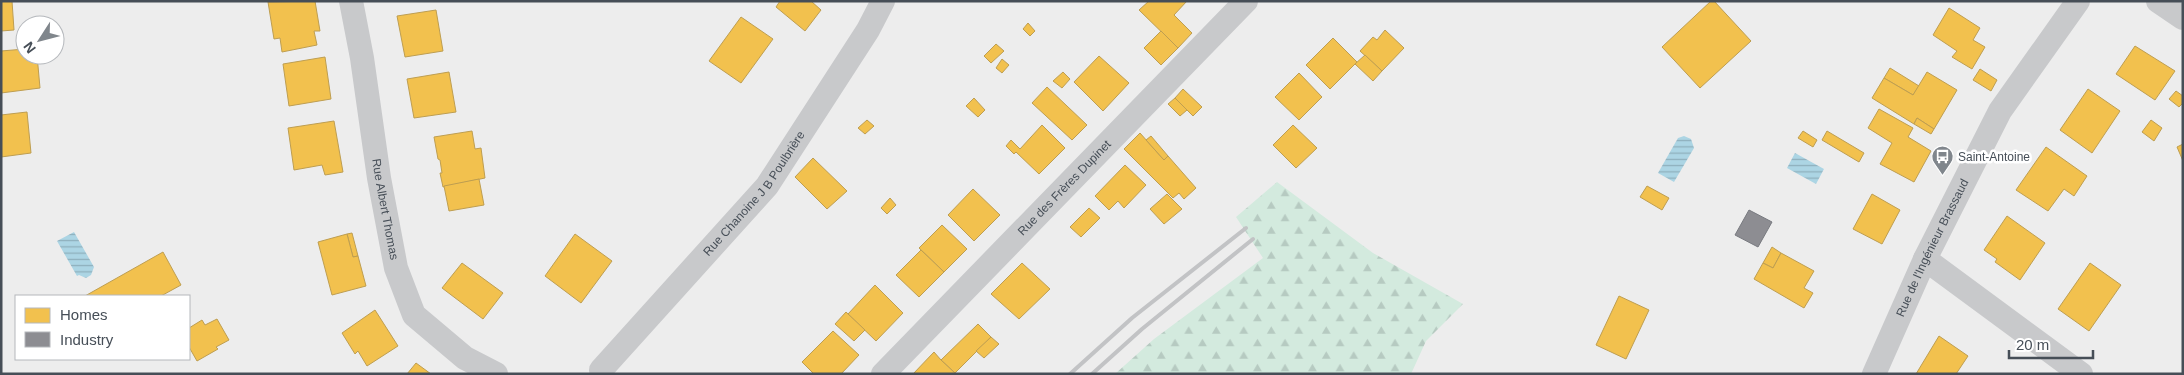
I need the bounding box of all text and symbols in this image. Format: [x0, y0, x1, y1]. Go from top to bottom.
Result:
north arrow [15, 15, 65, 65]
text: N [20, 39, 39, 56]
street label: Rue Chanoine J B Poulbrière [700, 128, 808, 259]
street label: Rue des Frères Dupinet [1015, 137, 1114, 238]
bus stop icon: Saint-Antoine [1930, 145, 1954, 176]
place label: Saint-Antoine [1958, 150, 2030, 164]
street label: Rue Albert Thomas [369, 158, 401, 261]
street label: Rue de l'Ingénieur Brassaud [1893, 177, 1971, 319]
legend [15, 295, 190, 360]
text: Homes [60, 306, 108, 323]
scale bar [2009, 328, 2093, 360]
text: Industry [60, 331, 114, 348]
text: 20 m [2016, 336, 2049, 353]

